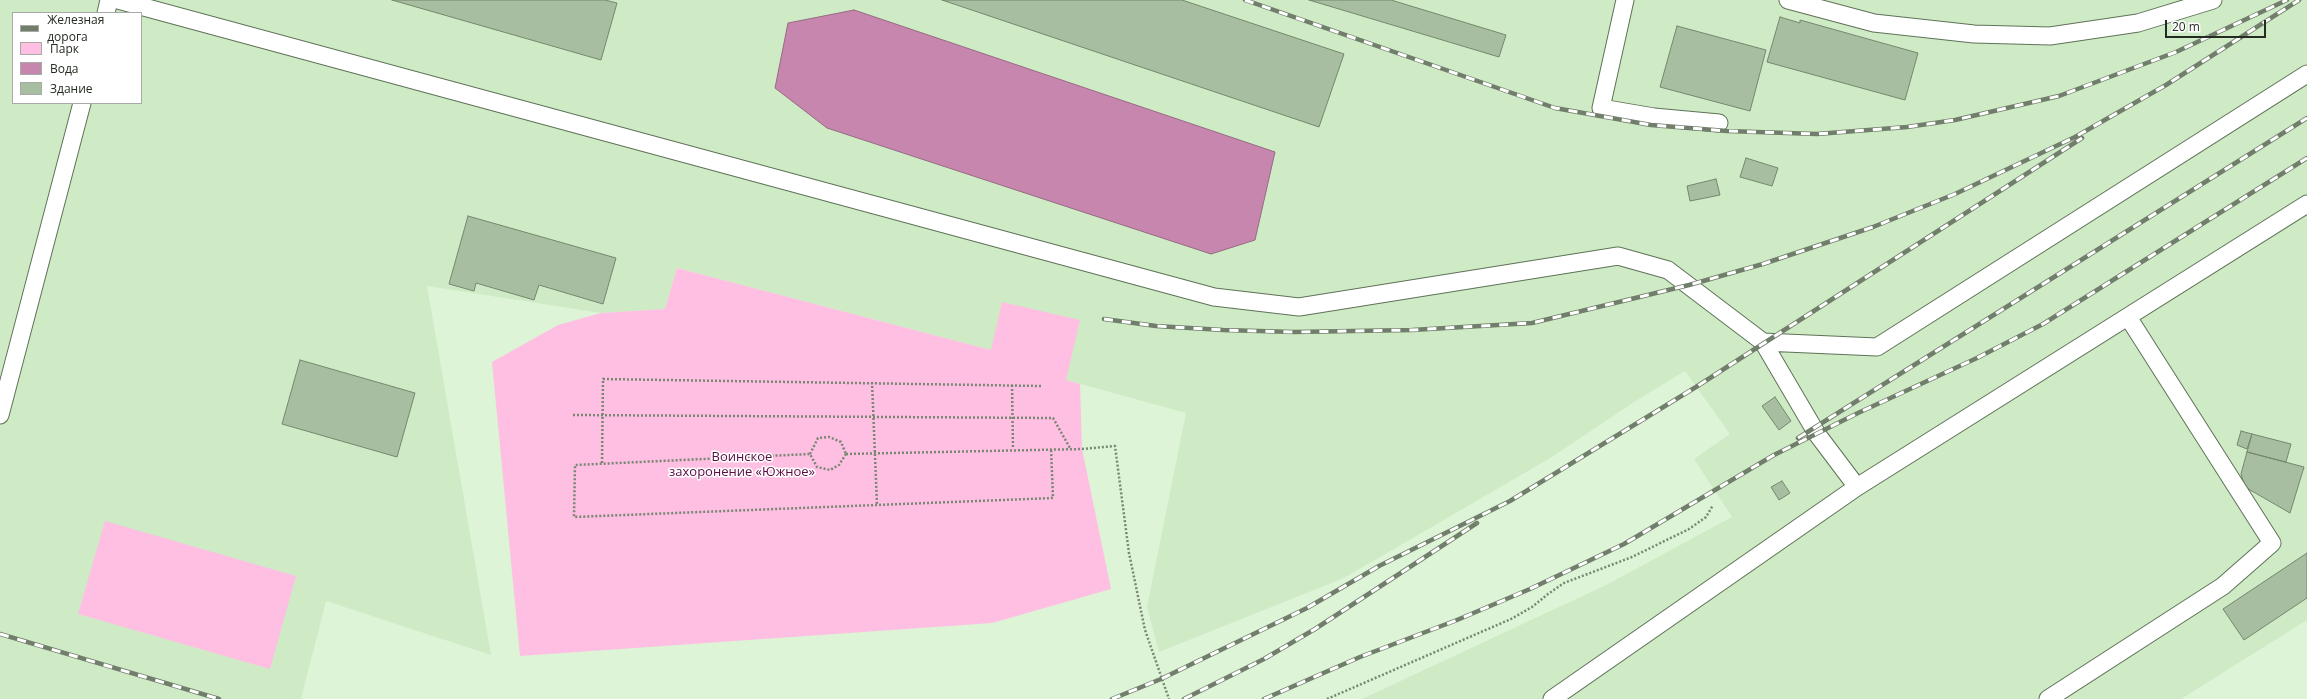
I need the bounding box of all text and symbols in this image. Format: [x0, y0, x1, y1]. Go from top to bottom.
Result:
text: Железная дорога [47, 11, 104, 45]
legend [12, 12, 142, 104]
scale bar [2167, 12, 2268, 38]
text: 20 m [2172, 18, 2200, 35]
text: Парк [50, 40, 79, 57]
text: Вода [50, 60, 79, 77]
text: Здание [50, 80, 93, 97]
park label: Воинское захоронение «Южное» [669, 449, 815, 480]

